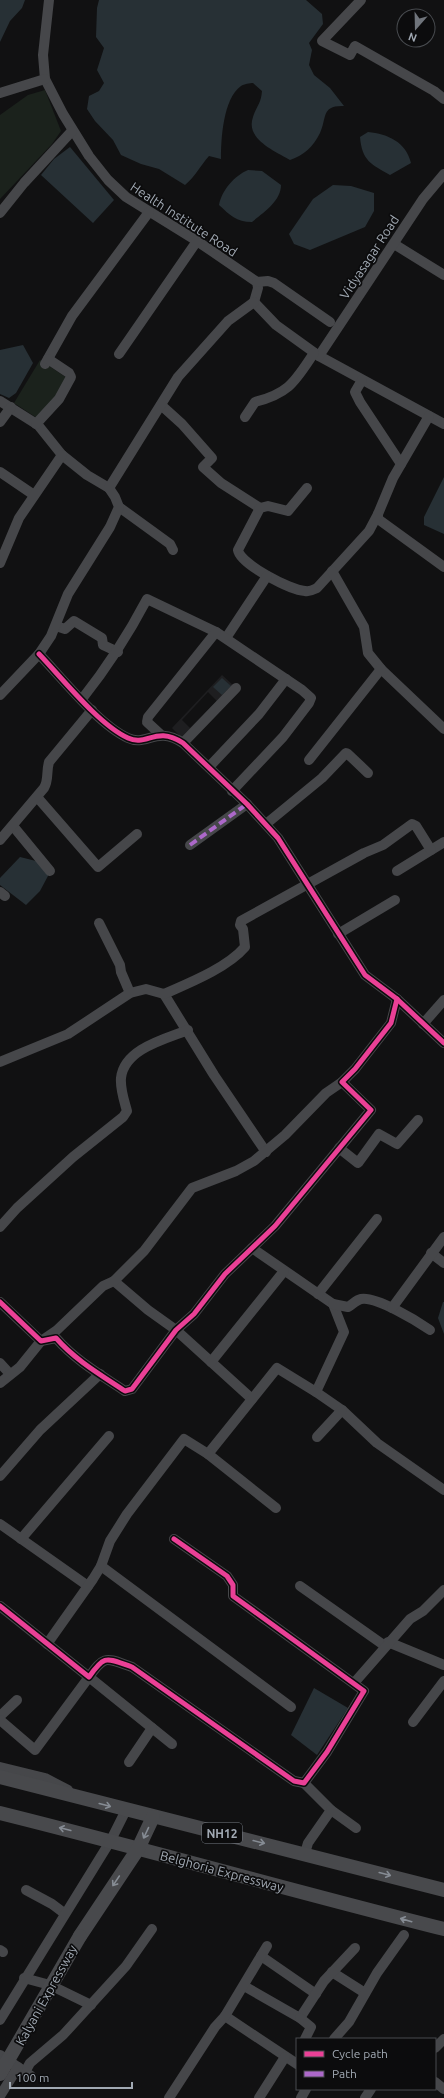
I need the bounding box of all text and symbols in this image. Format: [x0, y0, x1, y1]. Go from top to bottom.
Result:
north arrow [396, 8, 436, 48]
text: N [407, 30, 418, 44]
street label: Health Institute Road [128, 179, 240, 259]
street label: Vidyasagar Road [337, 213, 401, 301]
one-way arrow [99, 1801, 112, 1809]
road number: NH12 [202, 1823, 242, 1843]
one-way arrow [59, 1825, 72, 1832]
one-way arrow [142, 1827, 149, 1839]
one-way arrow [252, 1839, 265, 1847]
street label: Belghoria Expressway [159, 1848, 285, 1894]
one-way arrow [378, 1871, 391, 1879]
one-way arrow [112, 1876, 120, 1887]
one-way arrow [400, 1916, 413, 1923]
street label: Kalyani Expressway [13, 1942, 79, 2048]
legend [296, 2038, 436, 2090]
text: Cycle path [332, 2047, 388, 2060]
scale bar [10, 2064, 132, 2090]
text: Path [332, 2067, 357, 2080]
text: 100 m [16, 2071, 49, 2084]

